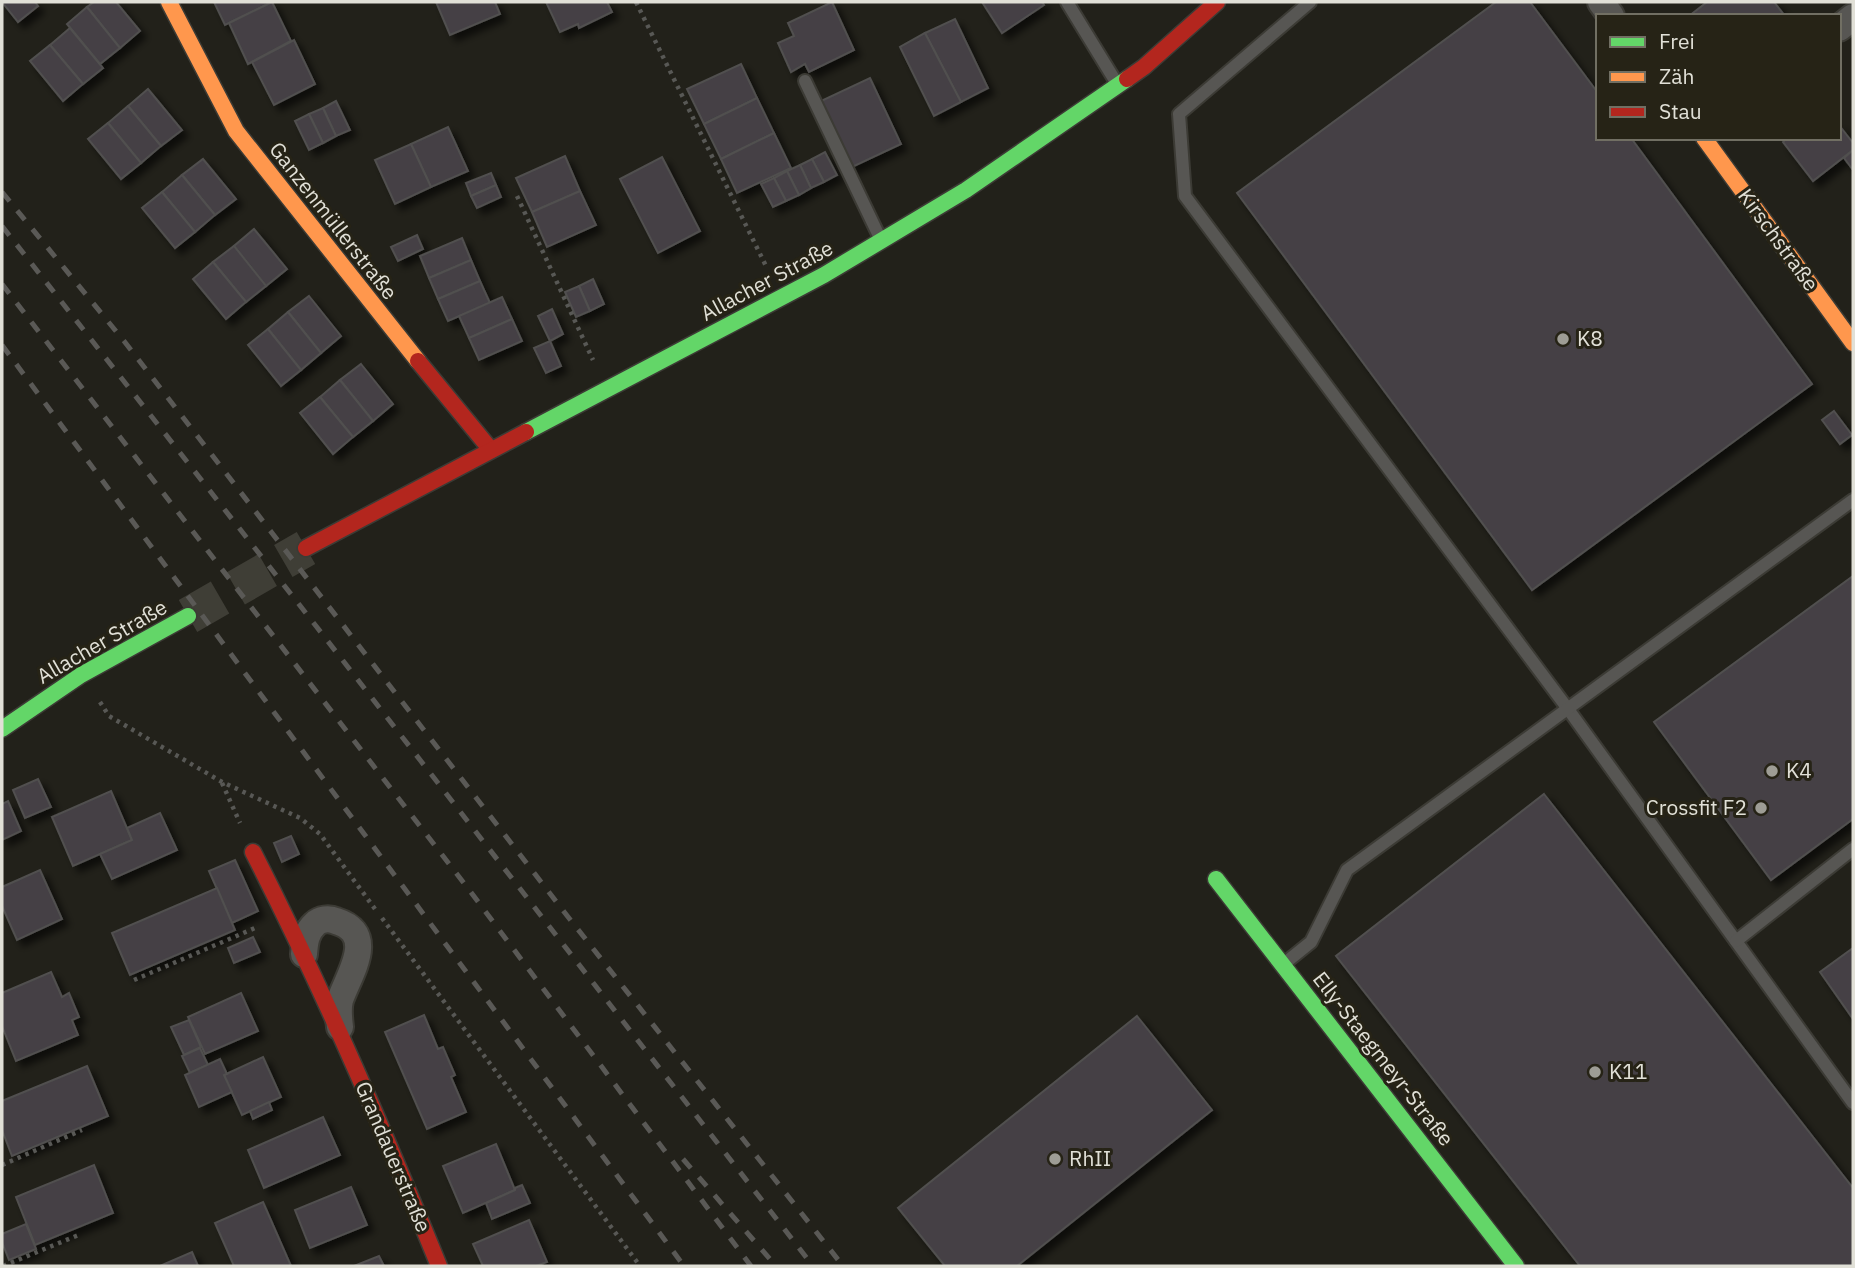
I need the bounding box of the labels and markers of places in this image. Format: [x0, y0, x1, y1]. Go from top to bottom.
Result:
place label: K8 [1577, 324, 1603, 352]
marker: K8 [1555, 331, 1571, 347]
place label: K4 [1786, 756, 1812, 784]
marker: K4 [1764, 763, 1780, 779]
place label: Crossfit F2 [1646, 793, 1747, 821]
marker: Crossfit F2 [1753, 800, 1769, 816]
place label: K11 [1609, 1057, 1648, 1085]
marker: K11 [1587, 1064, 1603, 1080]
place label: RhII [1069, 1144, 1111, 1172]
marker: RhII [1047, 1151, 1063, 1167]

